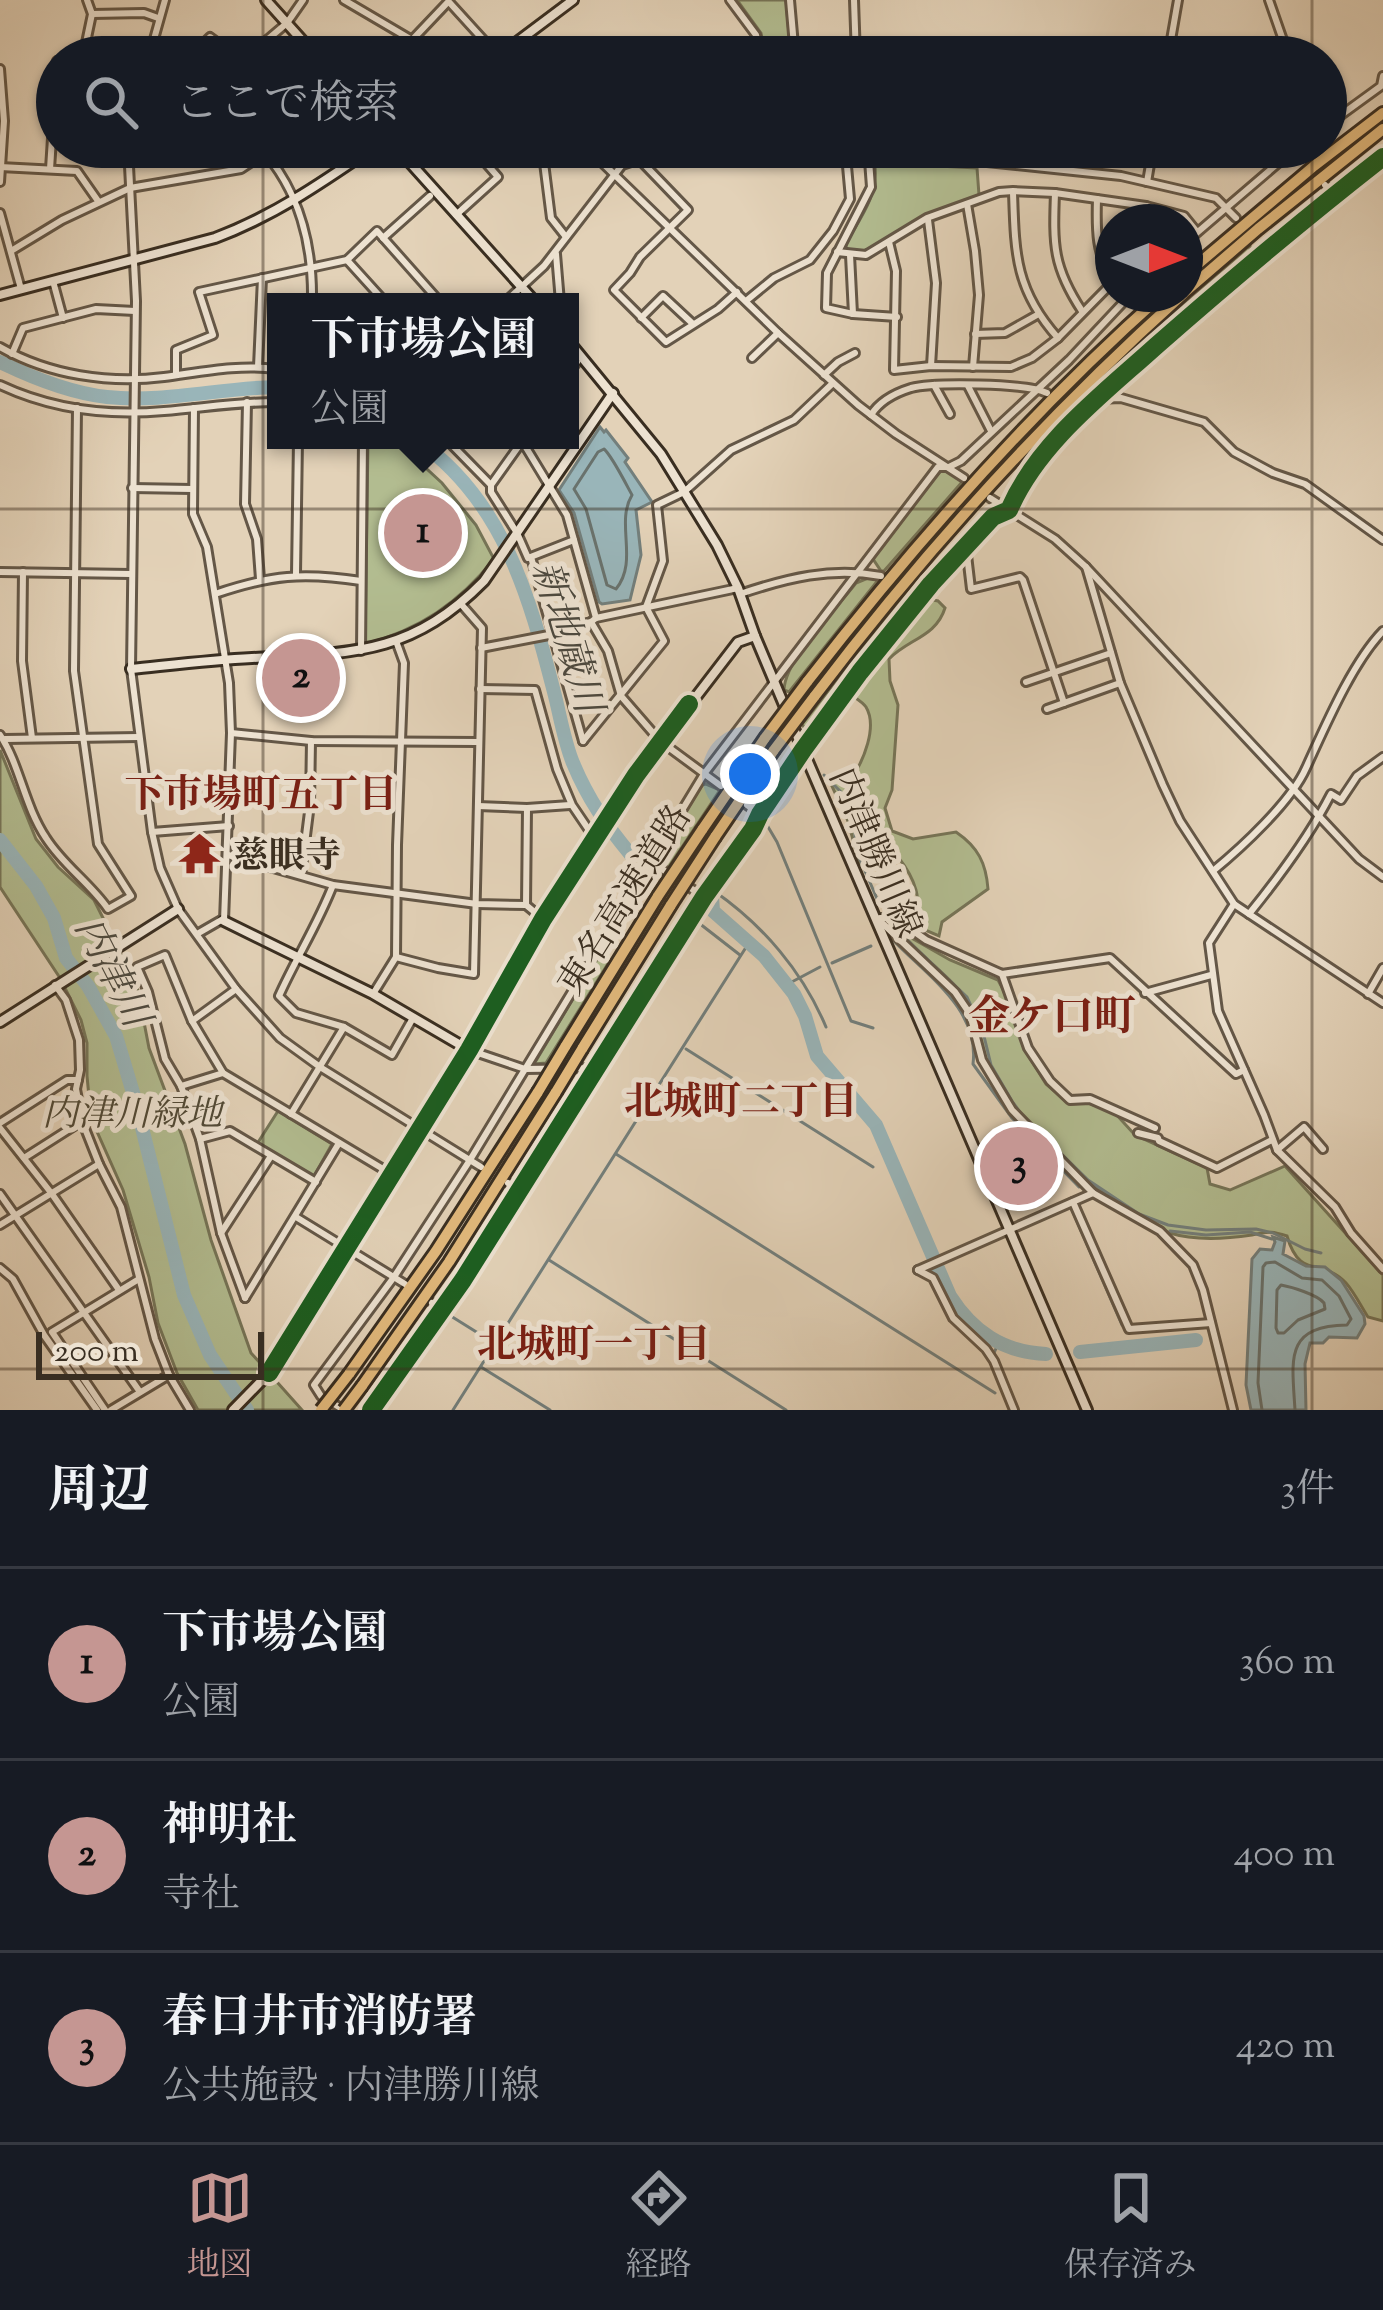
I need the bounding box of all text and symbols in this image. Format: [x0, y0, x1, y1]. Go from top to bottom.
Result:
search box [36, 36, 1347, 168]
icon: search [78, 69, 144, 135]
text: ここで検索 [174, 74, 399, 139]
north arrow [1095, 204, 1203, 312]
popup [267, 293, 579, 449]
text: 下市場公園 [310, 311, 536, 376]
text: 公園 [310, 384, 389, 440]
pin: 1 [384, 488, 462, 578]
water label: 新地蔵川 [515, 555, 615, 724]
pin: 2 [262, 633, 340, 723]
your location [720, 744, 780, 804]
street label: 内津勝川線 [814, 761, 932, 947]
district label: 下市場町五丁目 [124, 770, 398, 826]
street label: 東名高速道路 [547, 796, 706, 1006]
temple icon: 慈眼寺 [176, 831, 222, 877]
place label: 慈眼寺 [233, 832, 341, 884]
water label: 内津川 [58, 908, 163, 1042]
district label: 金ケ口町 [968, 990, 1136, 1050]
district label: 北城町二丁目 [624, 1077, 858, 1133]
park label: 内津川緑地 [42, 1090, 226, 1142]
pin: 3 [980, 1121, 1058, 1211]
district label: 北城町一丁目 [477, 1320, 711, 1376]
scale bar [36, 1326, 264, 1379]
text: 200 m [54, 1329, 139, 1377]
text: 周辺 [48, 1457, 150, 1530]
text: 3件 [1280, 1464, 1335, 1520]
text: 下市場公園 [162, 1604, 387, 1669]
text: 1 [80, 1636, 94, 1692]
text: 360 m [1239, 1636, 1335, 1692]
text: 公園 [162, 1677, 240, 1733]
text: 神明社 [162, 1796, 297, 1861]
text: 2 [78, 1828, 96, 1884]
text: 400 m [1234, 1828, 1335, 1884]
text: 寺社 [162, 1869, 240, 1925]
text: 春日井市消防署 [162, 1988, 477, 2053]
text: 3 [79, 2020, 95, 2076]
text: 420 m [1236, 2020, 1335, 2076]
text: 公共施設 · 内津勝川線 [162, 2061, 539, 2117]
tab: 地図 [187, 2165, 253, 2291]
tab: 経路 [626, 2165, 692, 2291]
tab: 保存済み [1065, 2165, 1197, 2291]

